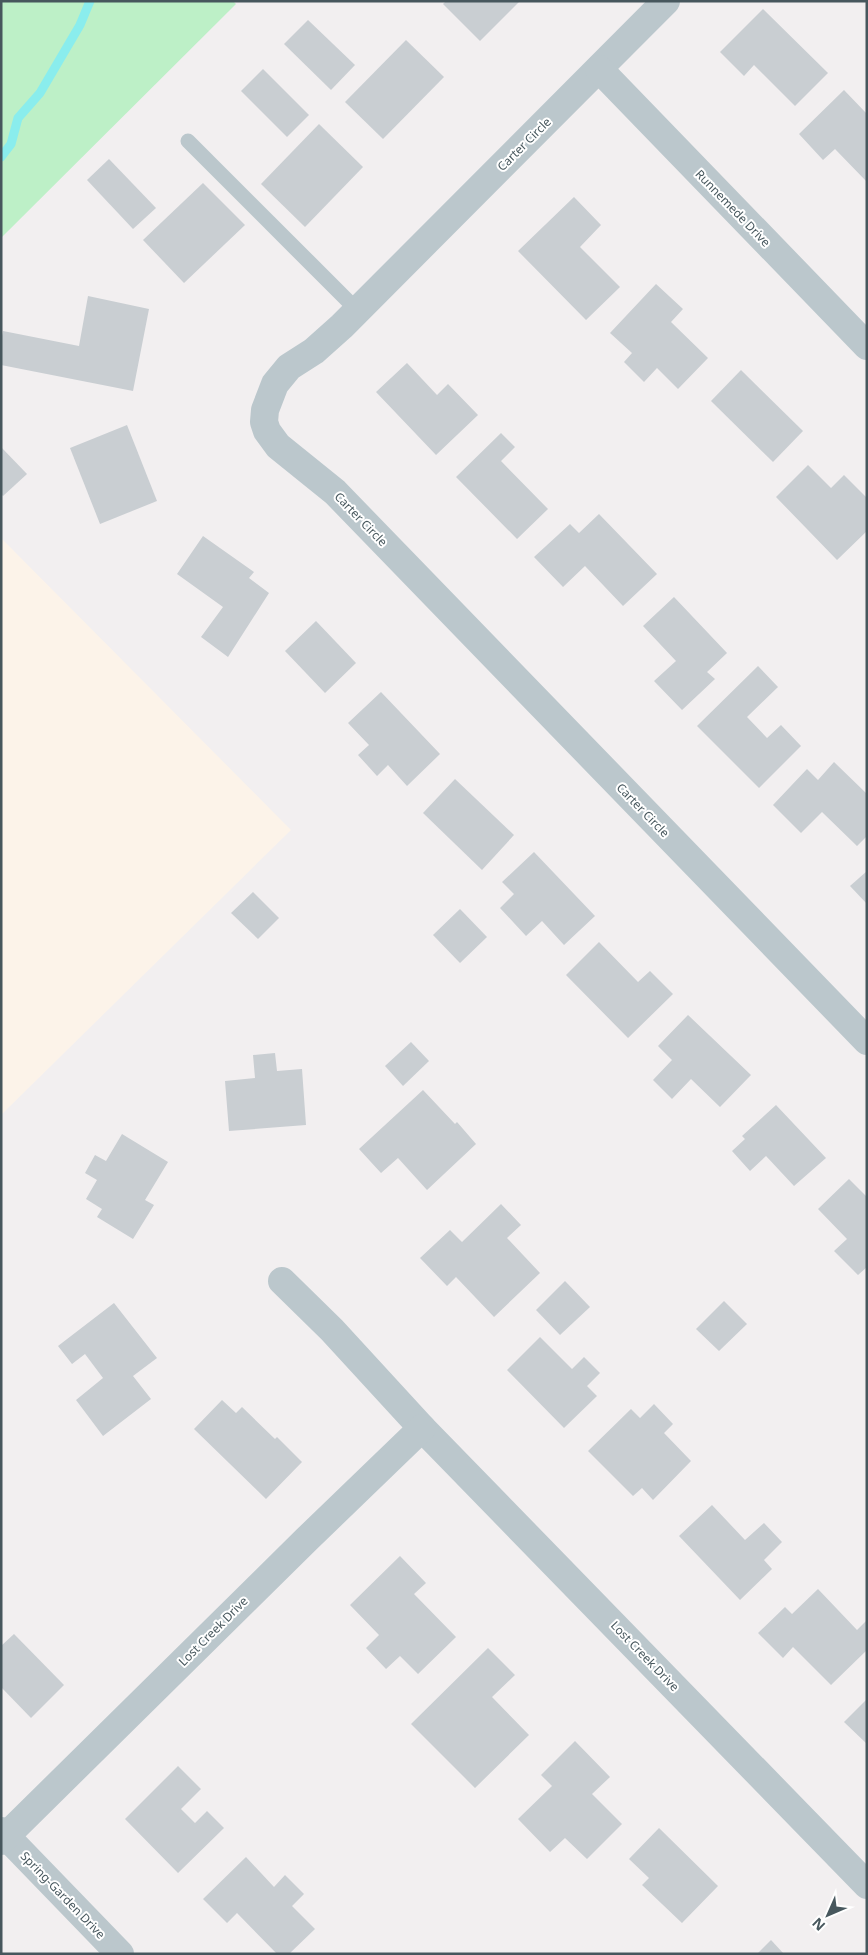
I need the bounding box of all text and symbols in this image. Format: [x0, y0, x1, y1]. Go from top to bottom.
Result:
street label: Carter Circle [493, 113, 555, 175]
street label: Runnemede Drive [692, 166, 774, 251]
street label: Carter Circle [331, 488, 391, 550]
street label: Carter Circle [613, 779, 673, 841]
street label: Lost Creek Drive [175, 1592, 252, 1669]
street label: Lost Creek Drive [607, 1617, 683, 1695]
street label: Spring-Garden Drive [17, 1848, 109, 1943]
north arrow [803, 1890, 853, 1940]
text: N [808, 1914, 829, 1935]

